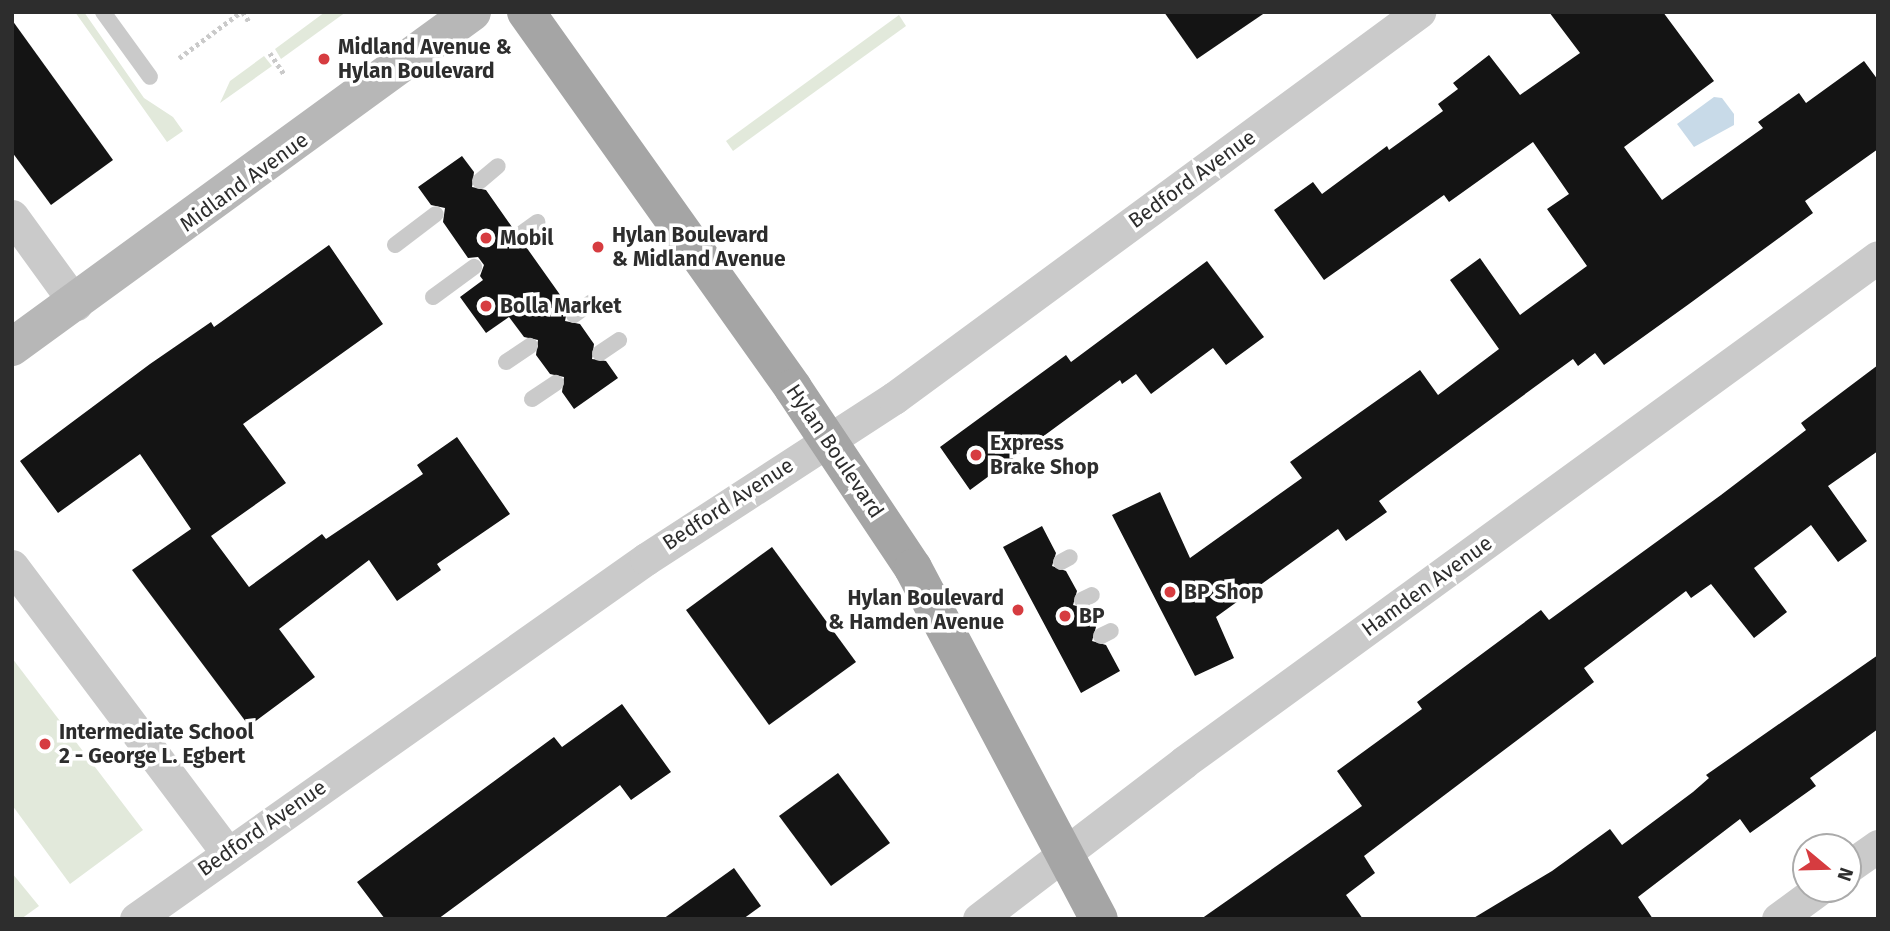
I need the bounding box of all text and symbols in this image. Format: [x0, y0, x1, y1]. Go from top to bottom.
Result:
place label: Midland Avenue & Hylan Boulevard [338, 34, 512, 84]
marker: Midland Avenue & Hylan Boulevard [316, 51, 332, 67]
street label: Bedford Avenue [1123, 124, 1261, 234]
street label: Midland Avenue [175, 127, 313, 237]
place label: Hylan Boulevard & Midland Avenue [612, 222, 786, 272]
place label: Mobil [500, 225, 553, 251]
marker: Mobil [478, 230, 494, 246]
marker: Hylan Boulevard & Midland Avenue [590, 239, 606, 255]
place label: Bolla Market [500, 293, 622, 319]
marker: Bolla Market [478, 298, 494, 314]
street label: Hylan Boulevard [781, 379, 889, 523]
place label: Express Brake Shop [990, 430, 1099, 480]
marker: Express Brake Shop [968, 447, 984, 463]
street label: Bedford Avenue [658, 452, 798, 556]
street label: Hamden Avenue [1357, 530, 1497, 642]
place label: BP Shop [1184, 579, 1263, 605]
marker: BP Shop [1162, 584, 1178, 600]
place label: Hylan Boulevard & Hamden Avenue [828, 585, 1004, 635]
marker: Hylan Boulevard & Hamden Avenue [1010, 602, 1026, 618]
place label: BP [1079, 603, 1105, 629]
marker: BP [1057, 608, 1073, 624]
place label: Intermediate School 2 - George L. Egbert [59, 719, 254, 769]
marker: Intermediate School 2 - George L. Egbert [37, 736, 53, 752]
street label: Bedford Avenue [193, 774, 331, 882]
north arrow [1792, 833, 1862, 903]
text: N [1833, 865, 1858, 884]

